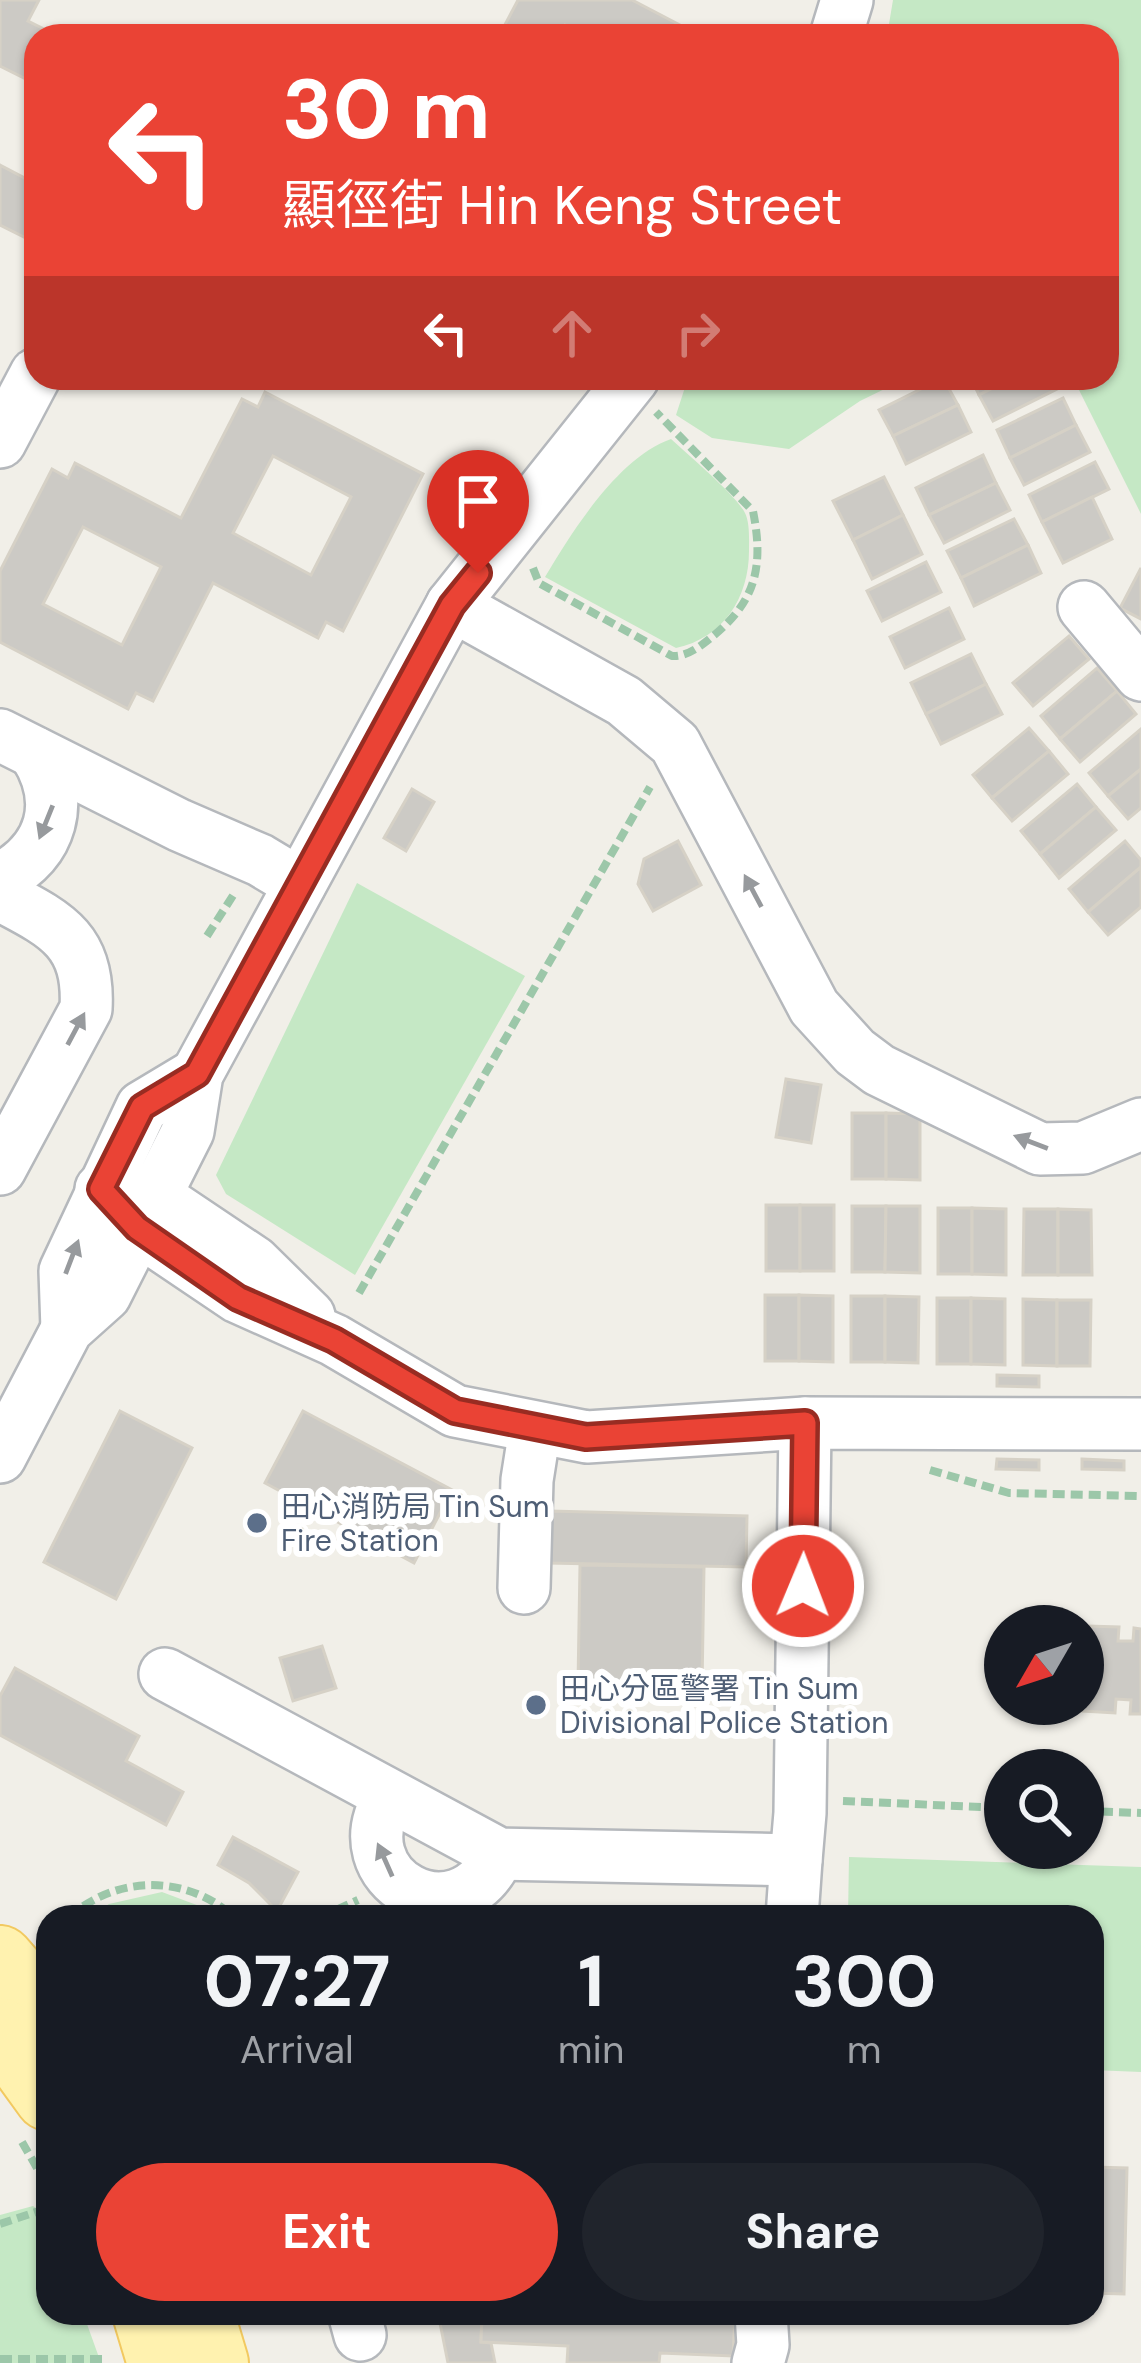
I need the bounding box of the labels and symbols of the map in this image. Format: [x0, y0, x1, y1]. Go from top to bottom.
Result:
pin [427, 450, 529, 573]
one-way arrow [36, 804, 55, 840]
one-way arrow [743, 874, 764, 909]
one-way arrow [65, 1012, 86, 1047]
one-way arrow [1012, 1131, 1048, 1150]
one-way arrow [64, 1238, 83, 1274]
place label: 田心消防局 Tin Sum Fire Station [281, 1487, 550, 1560]
marker: 田心消防局 Tin Sum Fire Station [244, 1510, 270, 1536]
position arrow [740, 1523, 866, 1649]
north arrow [984, 1605, 1104, 1725]
place label: 田心分區警署 Tin Sum Divisional Police Station [560, 1669, 889, 1742]
marker: 田心分區警署 Tin Sum Divisional Police Station [523, 1692, 549, 1718]
one-way arrow [375, 1842, 394, 1878]

